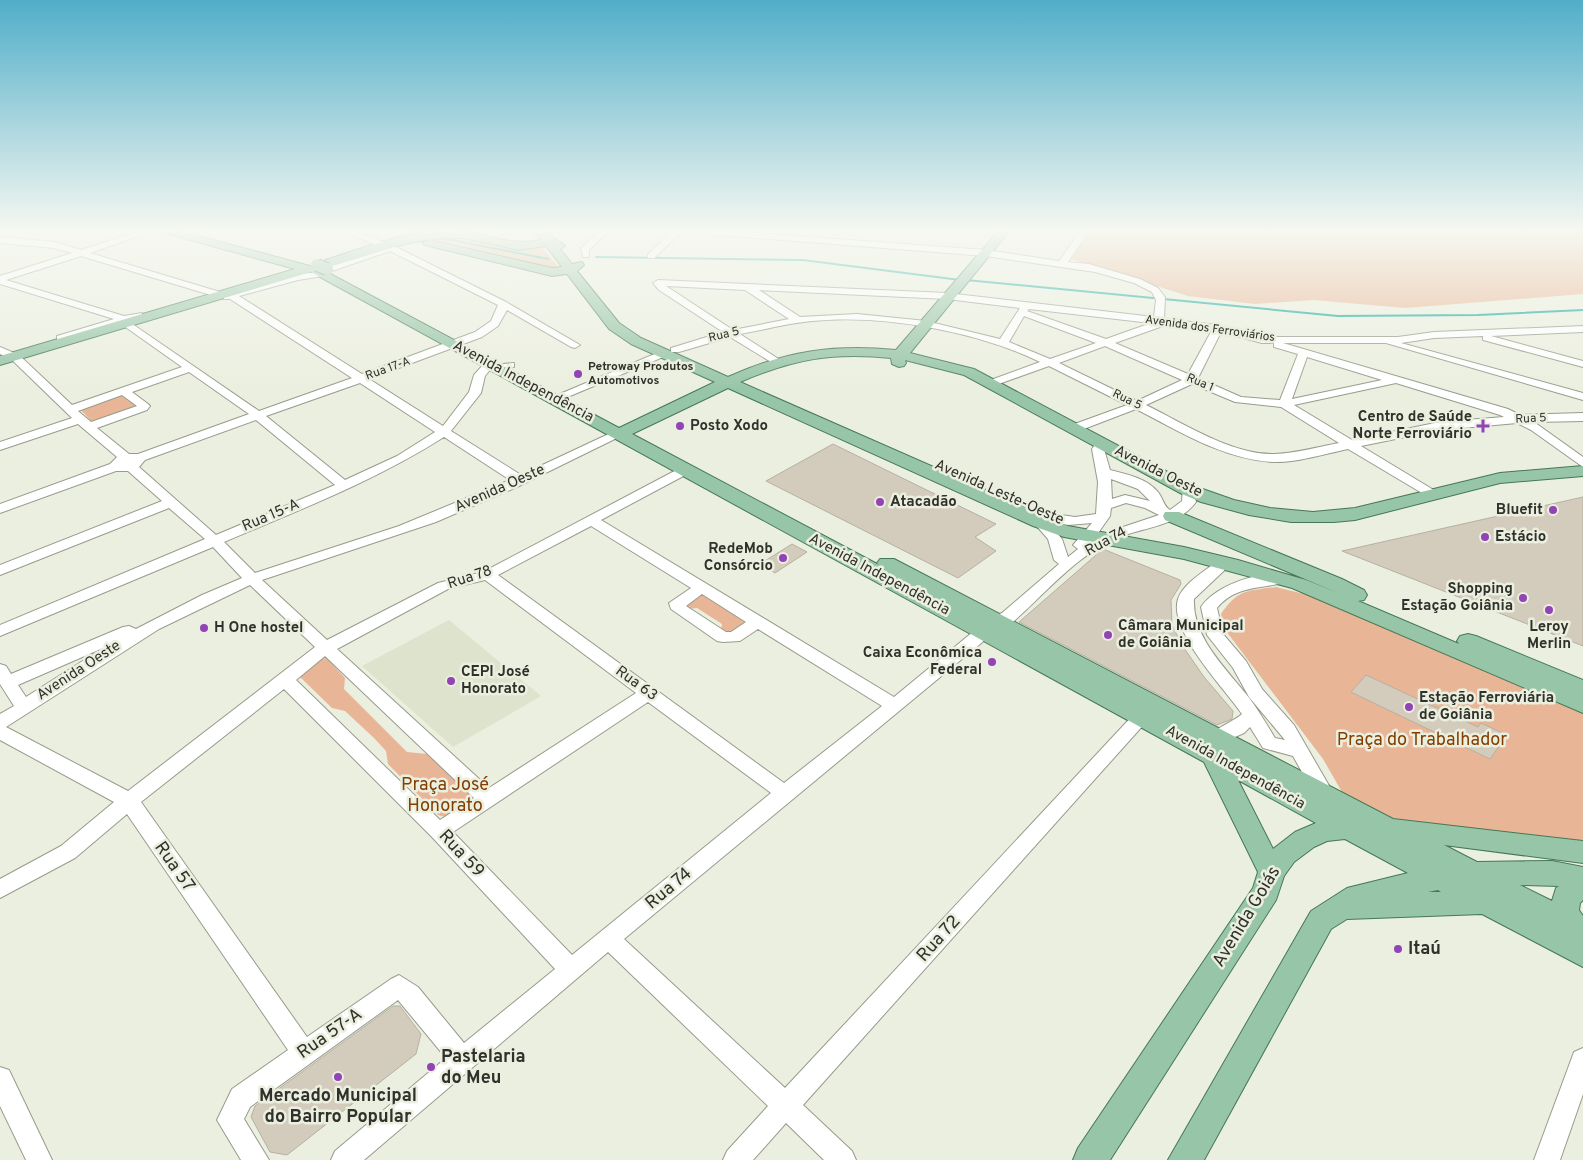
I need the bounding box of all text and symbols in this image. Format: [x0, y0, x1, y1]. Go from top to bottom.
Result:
street label: Avenida dos Ferroviários [1144, 312, 1276, 346]
street label: Rua 5 [707, 323, 741, 347]
street label: Avenida Independência [449, 337, 597, 427]
street label: Rua 17-A [363, 354, 413, 384]
place label: Petroway Produtos Automotivos [588, 359, 694, 389]
marker: Petroway Produtos Automotivos [572, 368, 584, 380]
street label: Rua 1 [1184, 370, 1216, 396]
street label: Rua 5 [1109, 386, 1145, 414]
place label: Centro de Saúde Norte Ferroviário [1353, 408, 1472, 444]
street label: Rua 5 [1515, 410, 1547, 428]
place label: Posto Xodo [690, 417, 768, 436]
marker: Centro de Saúde Norte Ferroviário [1476, 419, 1490, 433]
marker: Posto Xodo [674, 420, 686, 432]
street label: Avenida Oeste [1111, 442, 1205, 502]
street label: Avenida Leste-Oeste [931, 456, 1067, 530]
street label: Avenida Oeste [452, 461, 548, 517]
place label: Atacadão [890, 493, 957, 512]
street label: Rua 15-A [239, 495, 303, 537]
marker: Atacadão [874, 496, 886, 508]
place label: Bluefit [1496, 501, 1543, 520]
marker: Bluefit [1547, 504, 1559, 516]
street label: Rua 74 [1082, 523, 1130, 561]
place label: Estácio [1495, 528, 1546, 547]
street label: Avenida Independência [805, 530, 953, 620]
marker: Estácio [1479, 531, 1491, 543]
place label: RedeMob Consórcio [704, 540, 773, 576]
marker: RedeMob Consórcio [777, 552, 789, 564]
street label: Rua 78 [445, 562, 495, 594]
place label: Shopping Estação Goiânia [1401, 580, 1513, 616]
marker: Shopping Estação Goiânia [1517, 592, 1529, 604]
marker: Leroy Merlin [1543, 604, 1555, 616]
place label: Câmara Municipal de Goiânia [1118, 617, 1244, 653]
place label: Leroy Merlin [1527, 618, 1571, 654]
place label: H One hostel [214, 619, 303, 638]
marker: H One hostel [198, 622, 210, 634]
marker: Câmara Municipal de Goiânia [1102, 629, 1114, 641]
street label: Avenida Oeste [33, 637, 125, 705]
place label: Caixa Econômica Federal [863, 644, 982, 680]
marker: Caixa Econômica Federal [986, 656, 998, 668]
street label: Rua 63 [611, 662, 661, 706]
place label: CEPI José Honorato [461, 663, 530, 699]
marker: CEPI José Honorato [445, 675, 457, 687]
place label: Estação Ferroviária de Goiânia [1419, 689, 1554, 725]
marker: Estação Ferroviária de Goiânia [1403, 701, 1415, 713]
street label: Avenida Independência [1162, 722, 1308, 814]
park label: Praça do Trabalhador [1337, 729, 1507, 752]
park label: Praça José Honorato [401, 774, 489, 818]
street label: Rua 59 [433, 825, 489, 883]
street label: Rua 57 [149, 837, 199, 897]
street label: Avenida Goiás [1208, 862, 1286, 972]
street label: Rua 74 [641, 863, 697, 915]
street label: Rua 72 [912, 911, 966, 967]
place label: Itaú [1408, 938, 1441, 961]
marker: Itaú [1392, 943, 1404, 955]
street label: Rua 57-A [293, 1003, 367, 1065]
place label: Pastelaria do Meu [441, 1046, 526, 1090]
marker: Pastelaria do Meu [425, 1061, 437, 1073]
marker: Mercado Municipal do Bairro Popular [332, 1071, 344, 1083]
place label: Mercado Municipal do Bairro Popular [259, 1085, 417, 1129]

